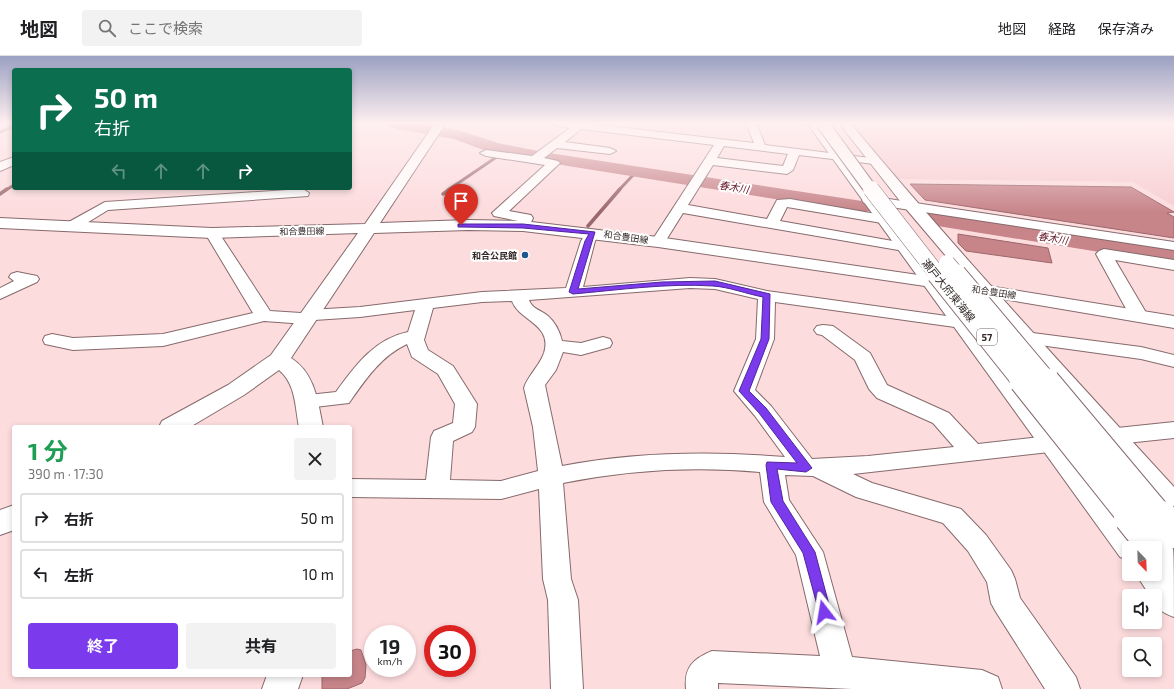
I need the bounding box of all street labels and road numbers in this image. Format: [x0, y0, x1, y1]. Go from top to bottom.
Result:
street label: 和合豊田線 [279, 225, 326, 237]
street label: 和合豊田線 [603, 228, 650, 246]
street label: 瀬戸大府東海線 [920, 256, 978, 324]
street label: 和合豊田線 [971, 283, 1018, 301]
road number: 57 [977, 329, 997, 345]

